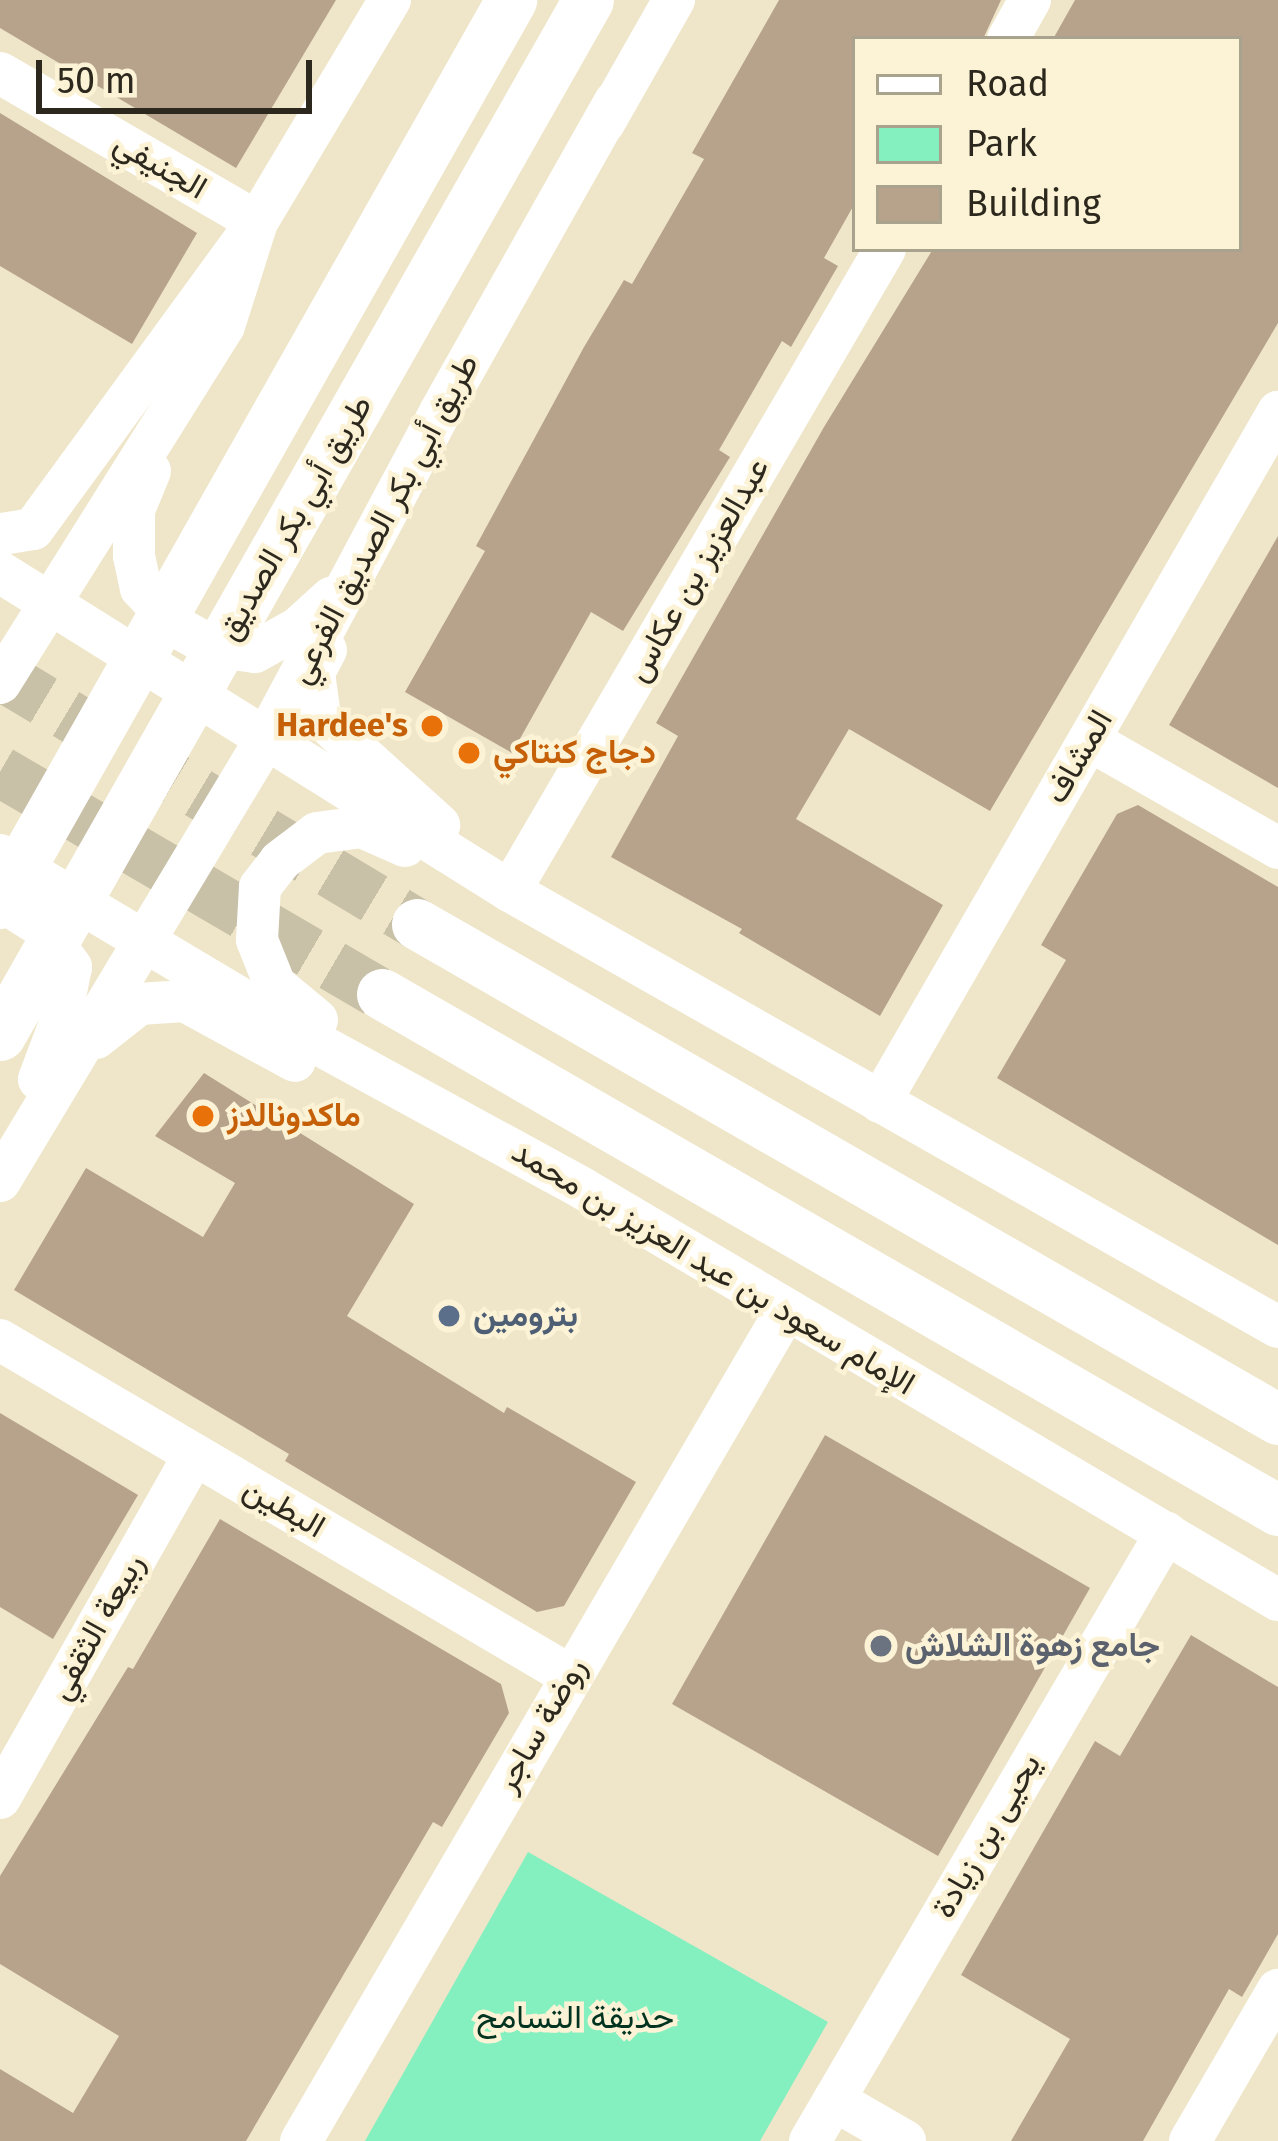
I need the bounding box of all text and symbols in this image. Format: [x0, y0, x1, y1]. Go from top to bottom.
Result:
scale bar [42, 36, 318, 110]
legend [852, 36, 1242, 252]
text: 50 m [57, 59, 136, 103]
text: Road [966, 62, 1049, 106]
text: Park [966, 122, 1037, 166]
street label: الجنيفي [107, 124, 213, 208]
text: Building [966, 182, 1101, 226]
street label: طريق أبي بكر الصديق الفرعي [280, 348, 488, 690]
street label: طريق أبي بكر الصديق [209, 389, 381, 647]
street label: عبدالعزيز بن عكاس [618, 451, 778, 689]
street label: المشاف [1037, 703, 1121, 811]
place label: Hardee's [276, 706, 408, 746]
marker: Hardee's [419, 713, 445, 739]
place label: دجاج كنتاكي [493, 733, 656, 773]
marker: دجاج كنتاكي [456, 740, 482, 766]
place label: ماكدونالدز [227, 1096, 361, 1136]
marker: ماكدونالدز [190, 1103, 216, 1129]
street label: الإمام سعود بن عبد العزيز بن محمد [504, 1132, 922, 1404]
place label: بترومين [473, 1296, 578, 1336]
marker: بترومين [436, 1303, 462, 1329]
street label: البطين [236, 1469, 332, 1547]
street label: ربيعة الثقفي [41, 1547, 153, 1707]
place label: جامع زهوة الشلاش [905, 1626, 1160, 1666]
marker: جامع زهوة الشلاش [868, 1633, 894, 1659]
street label: روضة ساجر [487, 1651, 595, 1799]
street label: يحيى بن زيادة [924, 1747, 1050, 1925]
park label: حديقة التسامح [476, 1998, 674, 2038]

